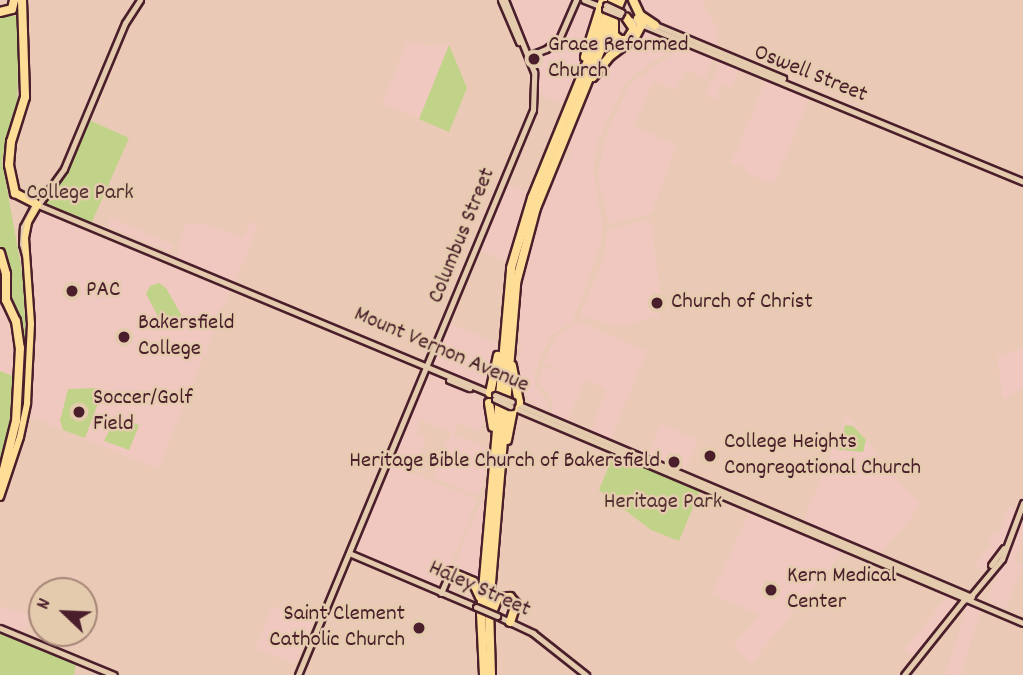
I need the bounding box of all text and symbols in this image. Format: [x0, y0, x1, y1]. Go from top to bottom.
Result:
place label: Grace Reformed Church [548, 32, 688, 86]
street label: Oswell Street [749, 40, 871, 110]
marker: Grace Reformed Church [526, 51, 542, 67]
street label: Columbus Street [423, 164, 503, 308]
park label: College Park [26, 180, 134, 208]
place label: PAC [86, 277, 120, 305]
marker: PAC [64, 283, 80, 299]
place label: Church of Christ [671, 289, 813, 317]
marker: Church of Christ [649, 295, 665, 311]
street label: Mount Vernon Avenue [349, 302, 533, 400]
place label: Bakersfield College [138, 310, 234, 364]
marker: Bakersfield College [116, 329, 132, 345]
place label: Soccer/Golf Field [93, 385, 192, 439]
marker: Soccer/Golf Field [71, 404, 87, 420]
place label: College Heights Congregational Church [724, 429, 921, 483]
place label: Heritage Bible Church of Bakersfield [349, 448, 660, 476]
marker: College Heights Congregational Church [702, 448, 718, 464]
marker: Heritage Bible Church of Bakersfield [666, 454, 682, 470]
park label: Heritage Park [604, 489, 722, 517]
street label: Haley Street [424, 555, 534, 625]
place label: Kern Medical Center [787, 563, 896, 617]
north arrow [28, 577, 98, 647]
marker: Kern Medical Center [761, 580, 781, 600]
text: N [31, 595, 59, 614]
place label: Saint Clement Catholic Church [269, 601, 405, 655]
marker: Saint Clement Catholic Church [411, 620, 427, 636]

